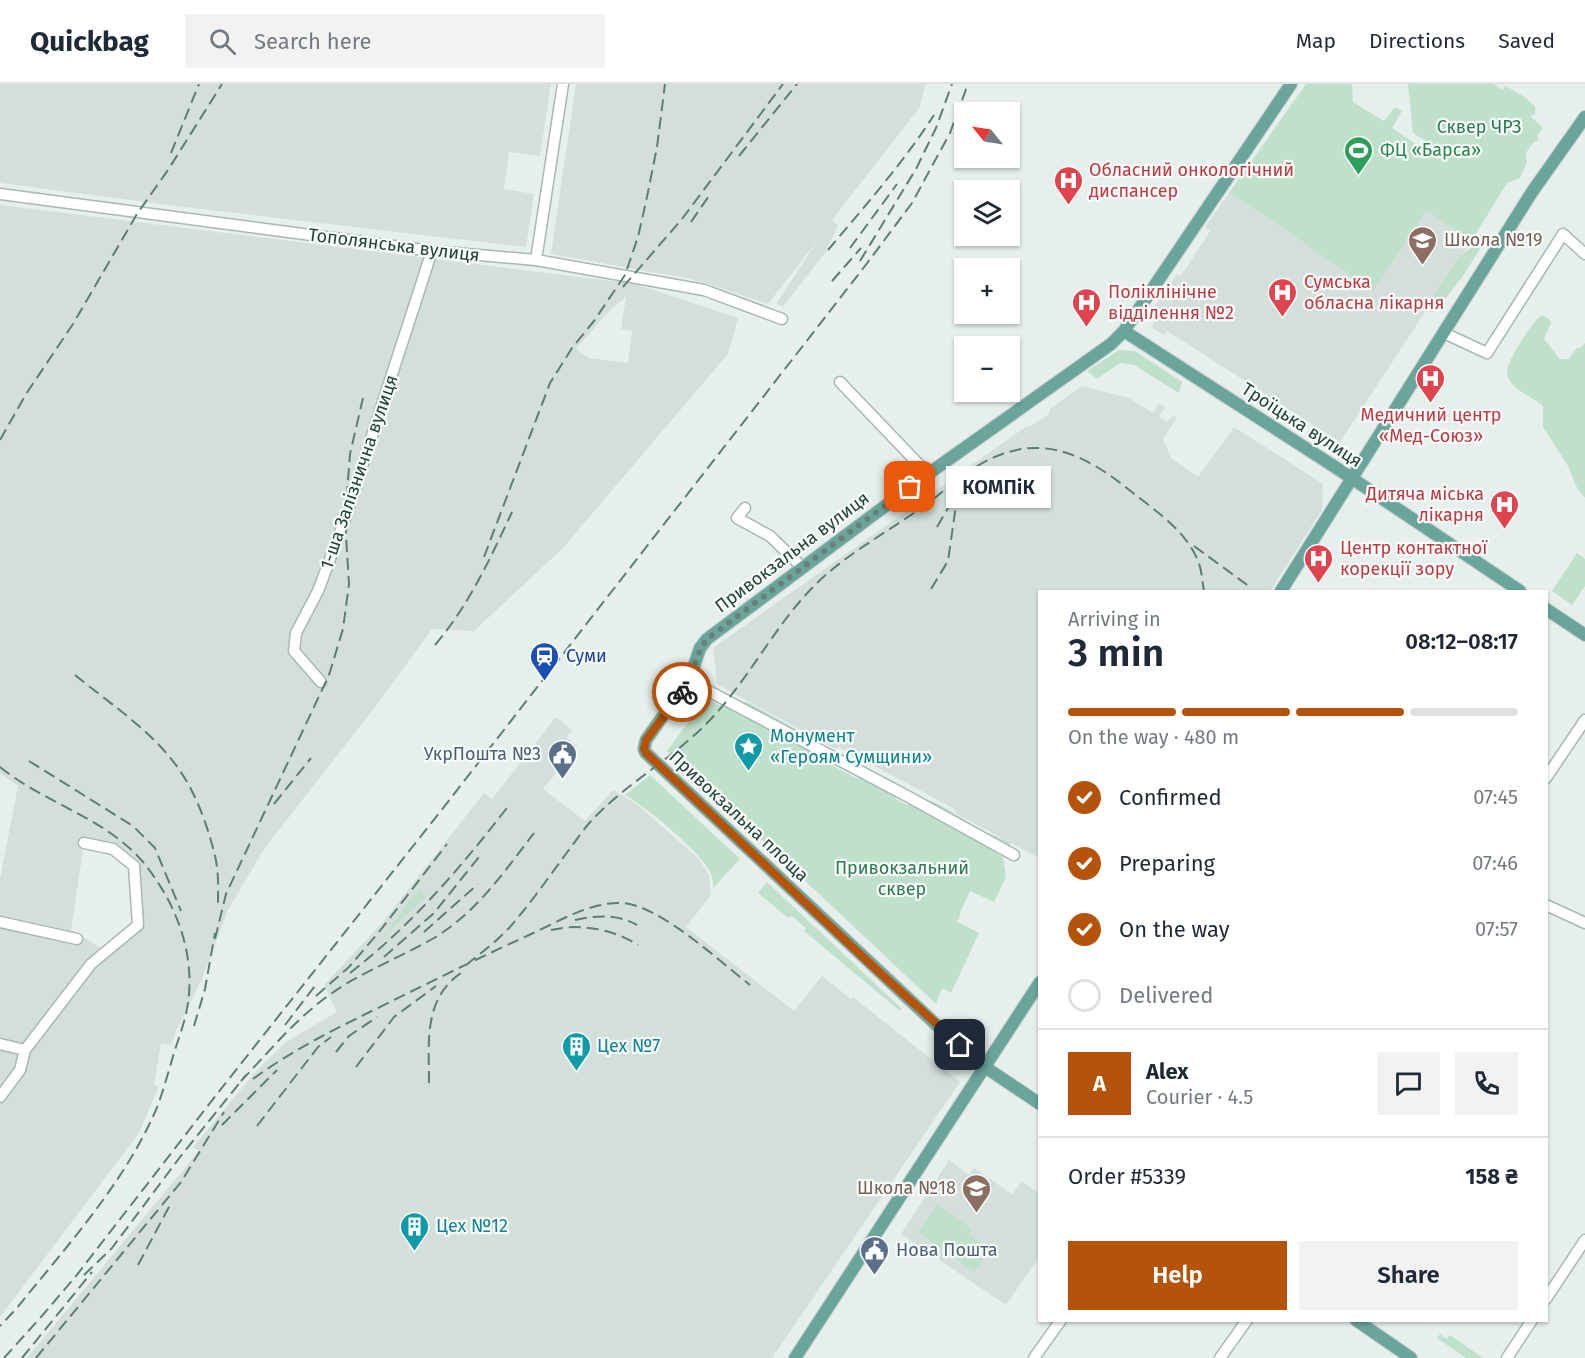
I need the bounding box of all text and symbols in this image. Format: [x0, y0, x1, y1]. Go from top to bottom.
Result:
search box [185, 14, 605, 68]
text: Quickbag [30, 25, 149, 58]
icon: search [206, 25, 239, 58]
text: Search here [254, 28, 372, 55]
text: Map [1296, 28, 1336, 54]
text: Directions [1369, 28, 1465, 54]
text: Saved [1498, 28, 1555, 54]
north arrow [954, 102, 1020, 168]
map controls [954, 102, 1020, 402]
park label: Сквер ЧРЗ [1437, 116, 1521, 138]
sports icon: ФЦ «Барса» [1343, 134, 1375, 176]
place label: ФЦ «Барса» [1380, 139, 1481, 161]
place label: Обласний онкологічний диспансер [1089, 159, 1294, 202]
hospital icon: Обласний онкологічний диспансер [1052, 164, 1084, 206]
button: layers [954, 180, 1020, 246]
street label: Тополянська вулиця [307, 224, 481, 266]
school or university icon: Школа №19 [1407, 224, 1439, 266]
place label: Школа №19 [1444, 229, 1543, 251]
button: + [954, 258, 1020, 324]
place label: Сумська обласна лікарня [1304, 271, 1444, 314]
hospital icon: Сумська обласна лікарня [1267, 276, 1299, 318]
place label: Поліклінічне відділення №2 [1108, 281, 1234, 324]
hospital icon: Поліклінічне відділення №2 [1071, 286, 1103, 328]
button: − [954, 336, 1020, 402]
hospital icon: Медичний центр «Мед-Союз» [1415, 362, 1447, 404]
street label: 1-ша Залізнична вулиця [315, 372, 403, 572]
street label: Троїцька вулиця [1238, 378, 1366, 472]
place label: Медичний центр «Мед-Союз» [1360, 404, 1502, 447]
pin [884, 461, 935, 512]
callout: КОМПіК [946, 466, 1051, 508]
icon: bag [893, 470, 926, 503]
text: КОМПіК [962, 475, 1035, 499]
place label: Дитяча міська лікарня [1365, 483, 1484, 526]
street label: Привокзальна вулиця [711, 487, 873, 617]
hospital icon: Дитяча міська лікарня [1489, 488, 1521, 530]
place label: Центр контактної корекції зору [1340, 537, 1488, 580]
hospital icon: Центр контактної корекції зору [1303, 542, 1335, 584]
text: Arriving in [1068, 607, 1161, 631]
text: 08:12–08:17 [1405, 628, 1518, 655]
text: 3 min [1068, 630, 1164, 676]
station icon: Суми [529, 640, 561, 682]
place label: Суми [566, 645, 607, 667]
courier [652, 662, 712, 722]
icon: bike [666, 676, 699, 709]
place label: Монумент «Героям Сумщини» [770, 725, 932, 768]
text: On the way · 480 m [1068, 725, 1239, 749]
place icon: Монумент «Героям Сумщини» [733, 730, 765, 772]
public building icon: УкрПошта №3 [546, 738, 578, 780]
place label: УкрПошта №3 [424, 743, 541, 765]
street label: Привокзальна площа [665, 746, 813, 886]
icon: check [1068, 781, 1101, 814]
text: Confirmed [1119, 784, 1222, 811]
text: 07:45 [1473, 785, 1518, 809]
icon: check [1068, 847, 1101, 880]
text: Preparing [1119, 850, 1215, 877]
text: 07:46 [1472, 851, 1518, 875]
park label: Привокзальний сквер [835, 857, 969, 900]
icon: check [1068, 913, 1101, 946]
text: On the way [1119, 916, 1230, 943]
text: 07:57 [1475, 917, 1518, 941]
text: Delivered [1119, 982, 1214, 1009]
pin [934, 1019, 985, 1070]
icon: home [943, 1028, 976, 1061]
building icon: Цех №7 [560, 1030, 592, 1072]
place label: Цех №7 [597, 1035, 660, 1057]
button: chat [1377, 1052, 1440, 1115]
button: phone [1455, 1052, 1518, 1115]
text: Alex [1146, 1058, 1189, 1085]
text: A [1093, 1070, 1106, 1097]
text: Courier · 4.5 [1146, 1085, 1253, 1109]
text: Order #5339 [1068, 1163, 1186, 1190]
text: 158 ₴ [1465, 1163, 1518, 1190]
school or university icon: Школа №18 [961, 1172, 993, 1214]
place label: Школа №18 [857, 1177, 956, 1199]
building icon: Цех №12 [399, 1210, 431, 1252]
place label: Цех №12 [436, 1215, 508, 1237]
public building icon: Нова Пошта [859, 1234, 891, 1276]
place label: Нова Пошта [896, 1239, 997, 1261]
button: Help [1068, 1241, 1287, 1310]
button: Share [1299, 1241, 1518, 1310]

